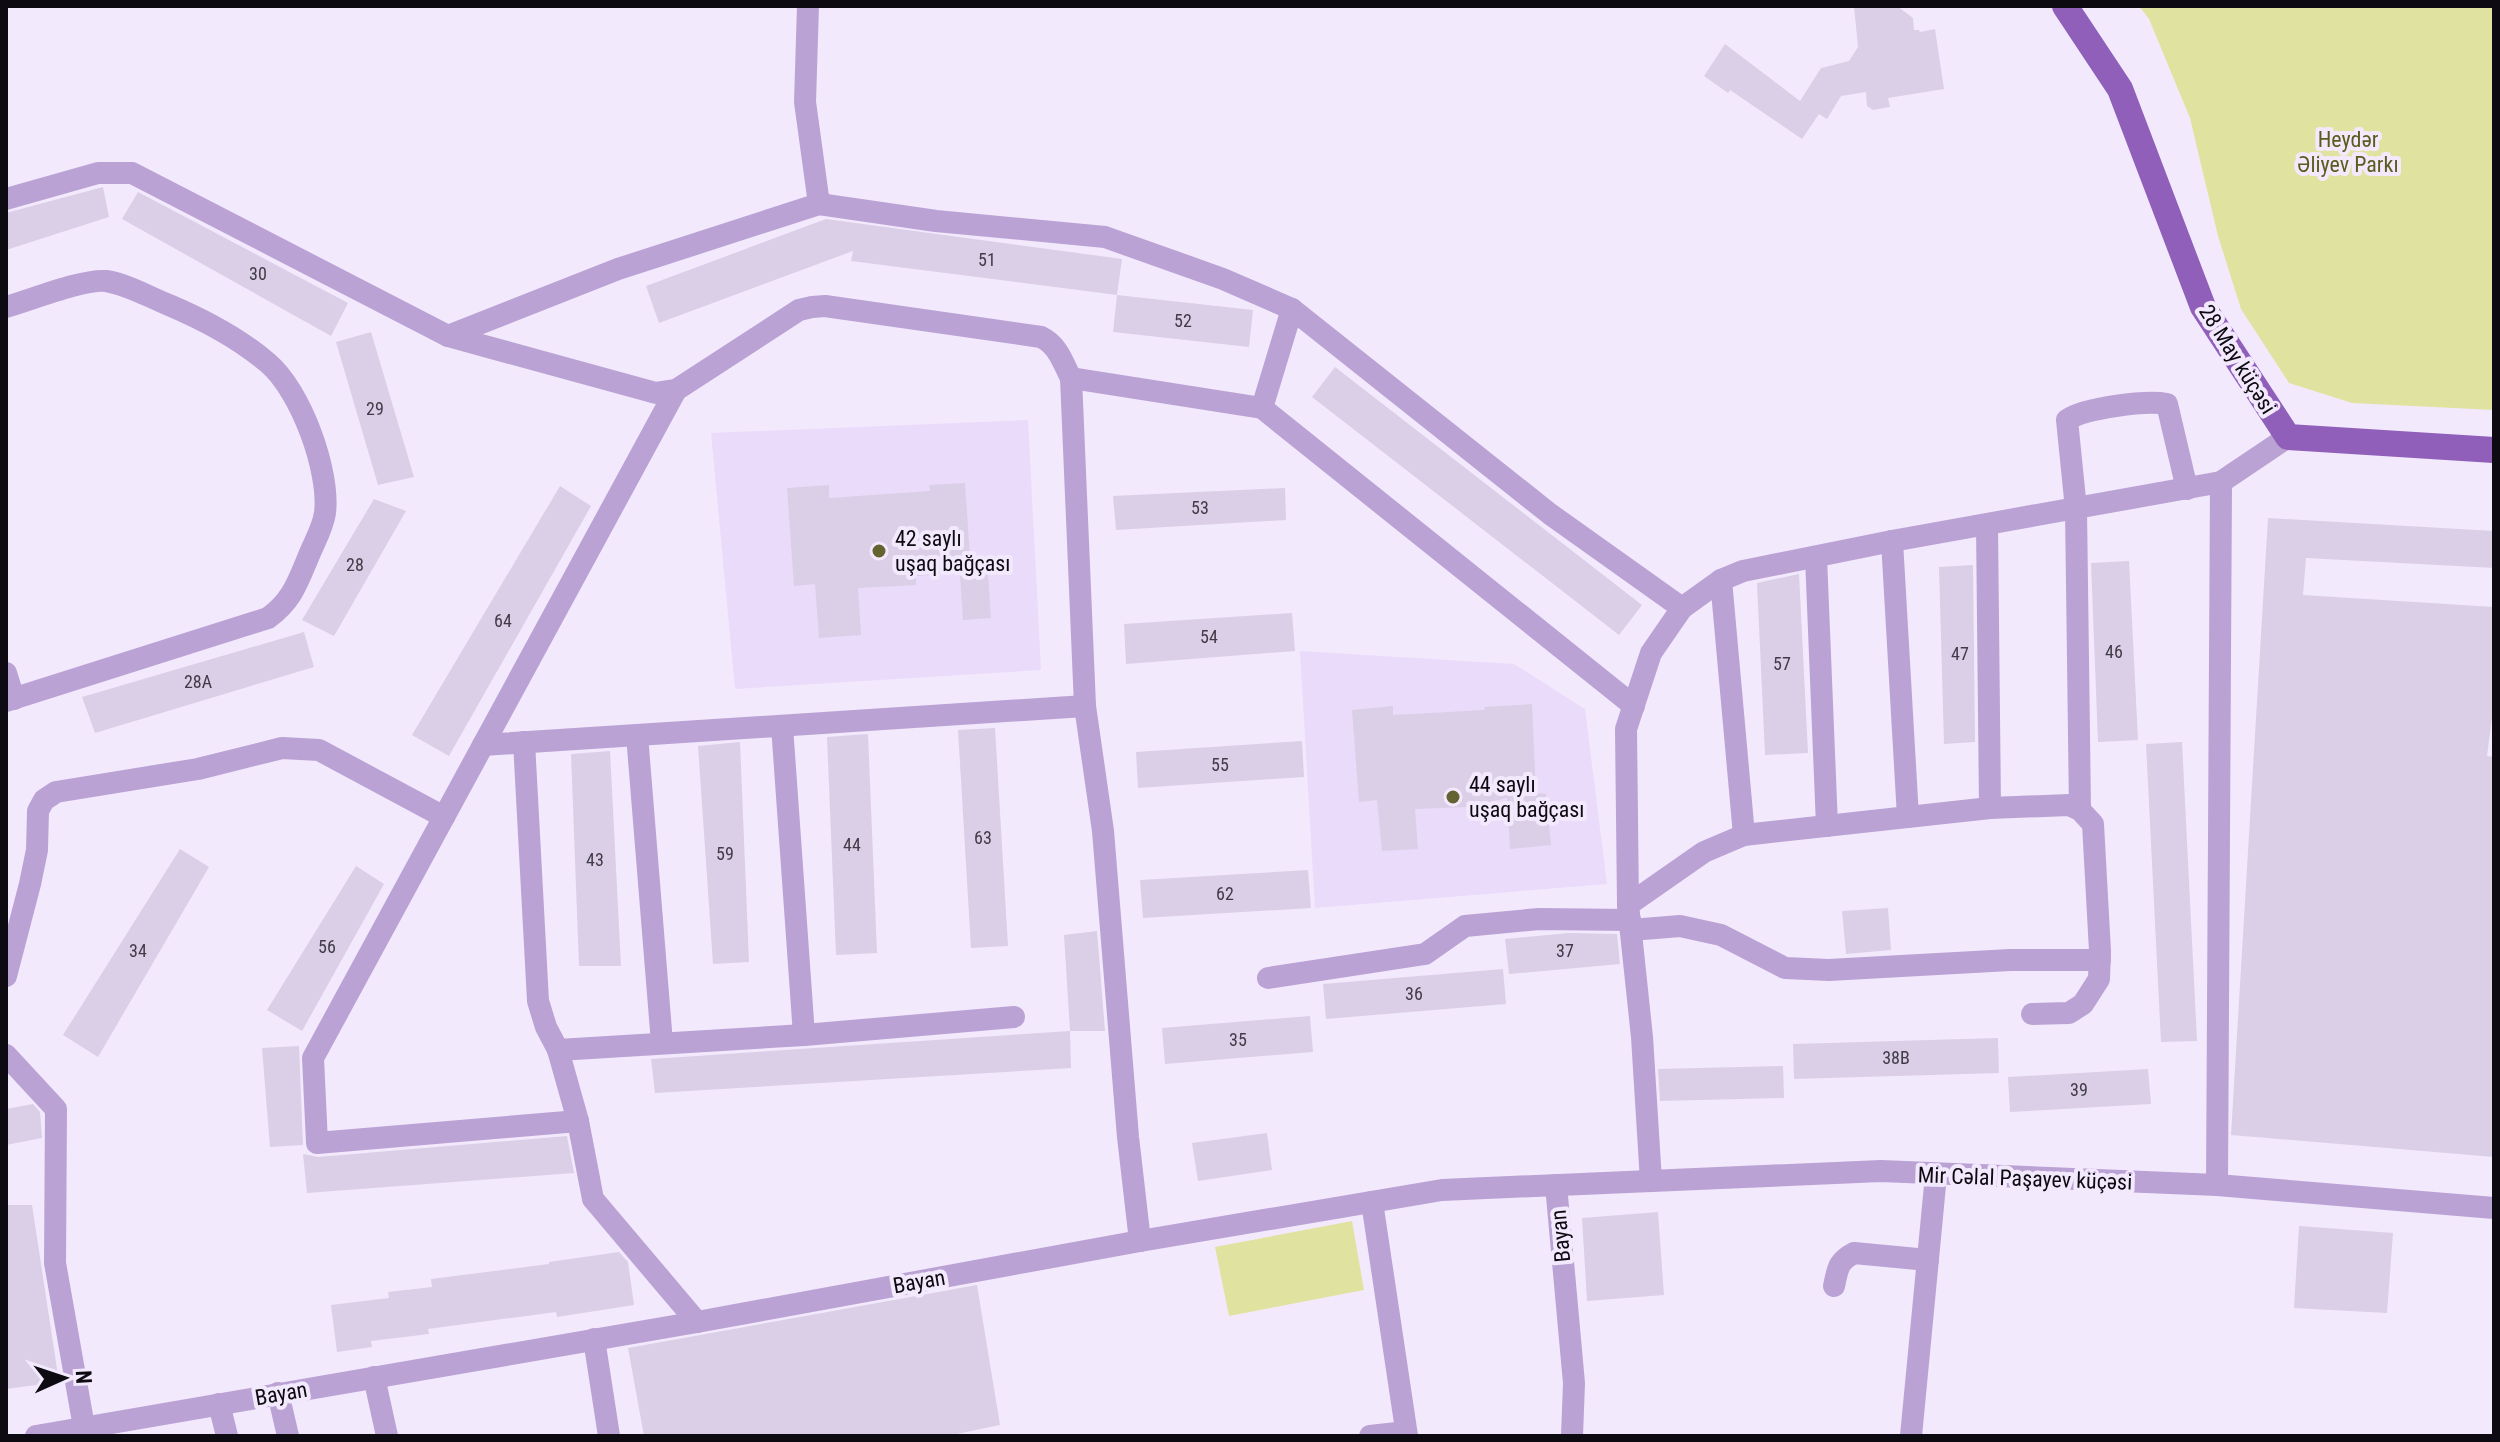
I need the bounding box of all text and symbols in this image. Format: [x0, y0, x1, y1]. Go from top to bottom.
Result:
park label: Heydər Əliyev Parkı [2297, 127, 2399, 177]
house number: 51 [978, 249, 996, 270]
house number: 30 [249, 263, 267, 284]
street label: 28 May küçəsi [2194, 300, 2281, 418]
house number: 52 [1174, 310, 1192, 331]
house number: 29 [366, 398, 384, 419]
house number: 53 [1191, 497, 1209, 518]
place label: 42 saylı uşaq bağçası [895, 526, 1010, 576]
marker: 42 saylı uşaq bağçası [870, 542, 888, 560]
house number: 28 [346, 554, 364, 575]
house number: 64 [494, 610, 512, 631]
house number: 54 [1200, 626, 1218, 647]
house number: 46 [2105, 641, 2123, 662]
house number: 47 [1951, 643, 1969, 664]
house number: 57 [1773, 653, 1791, 674]
house number: 28A [184, 671, 213, 692]
house number: 55 [1211, 754, 1229, 775]
place label: 44 saylı uşaq bağçası [1469, 772, 1584, 822]
marker: 44 saylı uşaq bağçası [1444, 788, 1462, 806]
house number: 63 [974, 827, 992, 848]
house number: 44 [843, 834, 861, 855]
house number: 59 [716, 843, 734, 864]
house number: 43 [586, 849, 604, 870]
house number: 62 [1216, 883, 1234, 904]
house number: 56 [318, 936, 336, 957]
house number: 34 [129, 940, 147, 961]
house number: 37 [1556, 940, 1574, 961]
house number: 36 [1405, 983, 1423, 1004]
house number: 35 [1229, 1029, 1247, 1050]
house number: 38B [1882, 1047, 1910, 1068]
house number: 39 [2070, 1079, 2088, 1100]
street label: Mir Cəlal Paşayev küçəsi [1917, 1162, 2133, 1195]
street label: Bayan [1546, 1209, 1575, 1263]
street label: Bayan [891, 1265, 947, 1298]
north arrow [24, 1338, 104, 1418]
text: N [71, 1370, 96, 1384]
street label: Bayan [253, 1377, 309, 1410]

